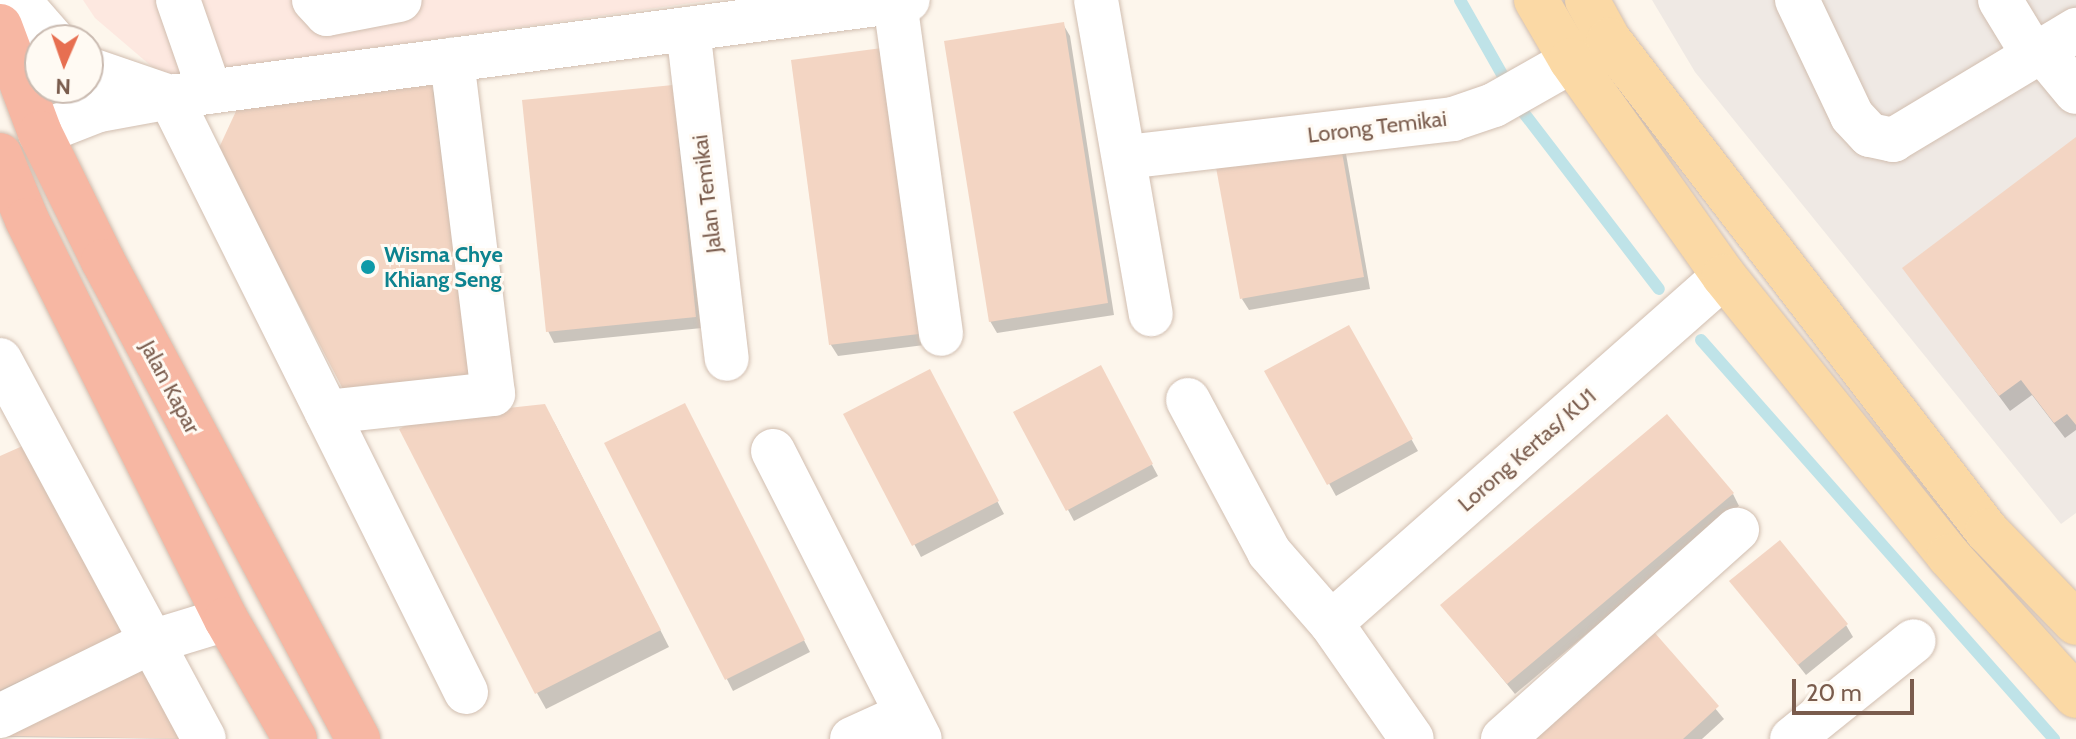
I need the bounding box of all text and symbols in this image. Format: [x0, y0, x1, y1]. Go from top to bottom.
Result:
north arrow [24, 24, 104, 104]
text: N [55, 73, 71, 100]
street label: Lorong Temikai [1306, 105, 1448, 149]
street label: Jalan Temikai [687, 133, 727, 255]
place label: Wisma Chye Khiang Seng [384, 241, 503, 292]
marker: Wisma Chye Khiang Seng [359, 258, 377, 276]
street label: Jalan Kapar [134, 336, 206, 438]
street label: Lorong Kertas/ KU1 [1452, 383, 1602, 517]
scale bar [1796, 663, 1918, 713]
text: 20 m [1806, 678, 1862, 707]

